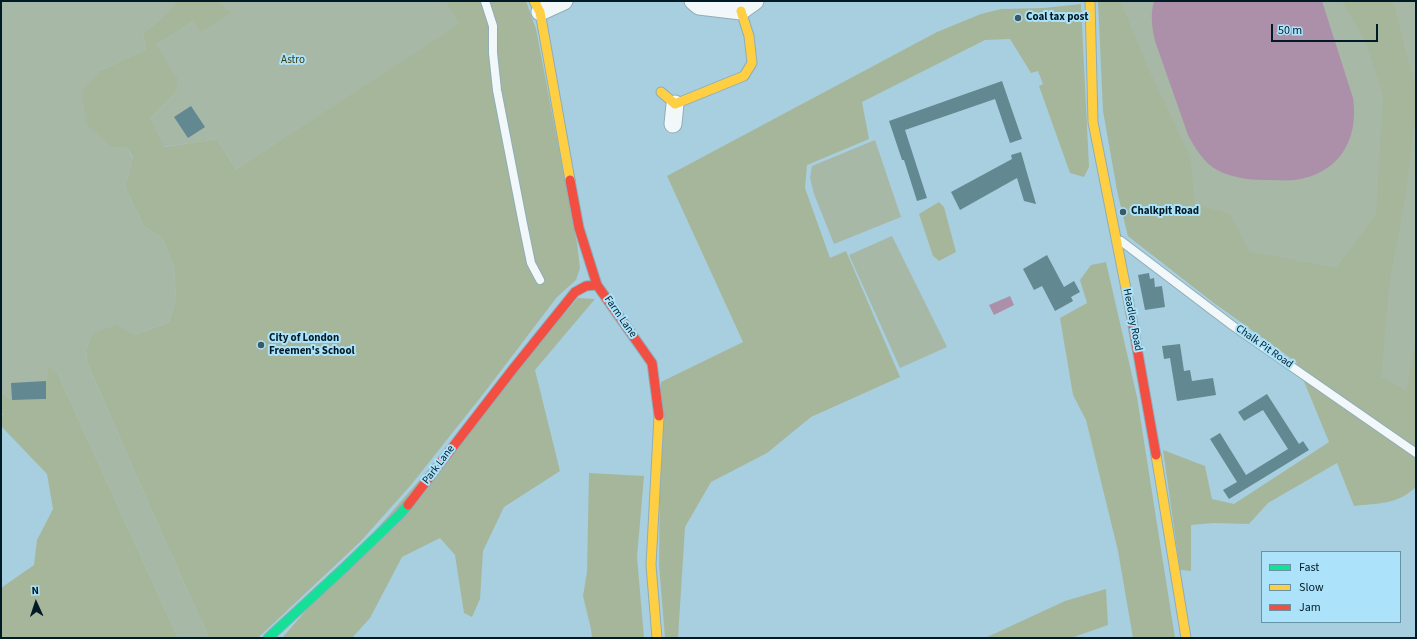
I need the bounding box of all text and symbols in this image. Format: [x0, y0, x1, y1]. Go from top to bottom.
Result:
place label: Coal tax post [1026, 11, 1088, 25]
marker: Coal tax post [1013, 13, 1023, 23]
scale bar [1273, 16, 1380, 42]
text: 50 m [1278, 22, 1302, 39]
park label: Astro [281, 54, 305, 68]
place label: Chalkpit Road [1131, 205, 1199, 219]
marker: Chalkpit Road [1118, 207, 1128, 217]
street label: Headley Road [1119, 288, 1145, 352]
street label: Farm Lane [601, 294, 639, 340]
street label: Chalk Pit Road [1233, 322, 1295, 372]
place label: City of London Freemen's School [269, 332, 355, 358]
marker: City of London Freemen's School [256, 340, 266, 350]
street label: Park Lane [420, 443, 458, 487]
legend [1261, 551, 1401, 623]
text: Fast [1299, 559, 1319, 576]
text: Slow [1299, 579, 1324, 596]
north arrow [16, 583, 56, 623]
text: N [31, 583, 39, 598]
text: Jam [1299, 599, 1321, 616]

